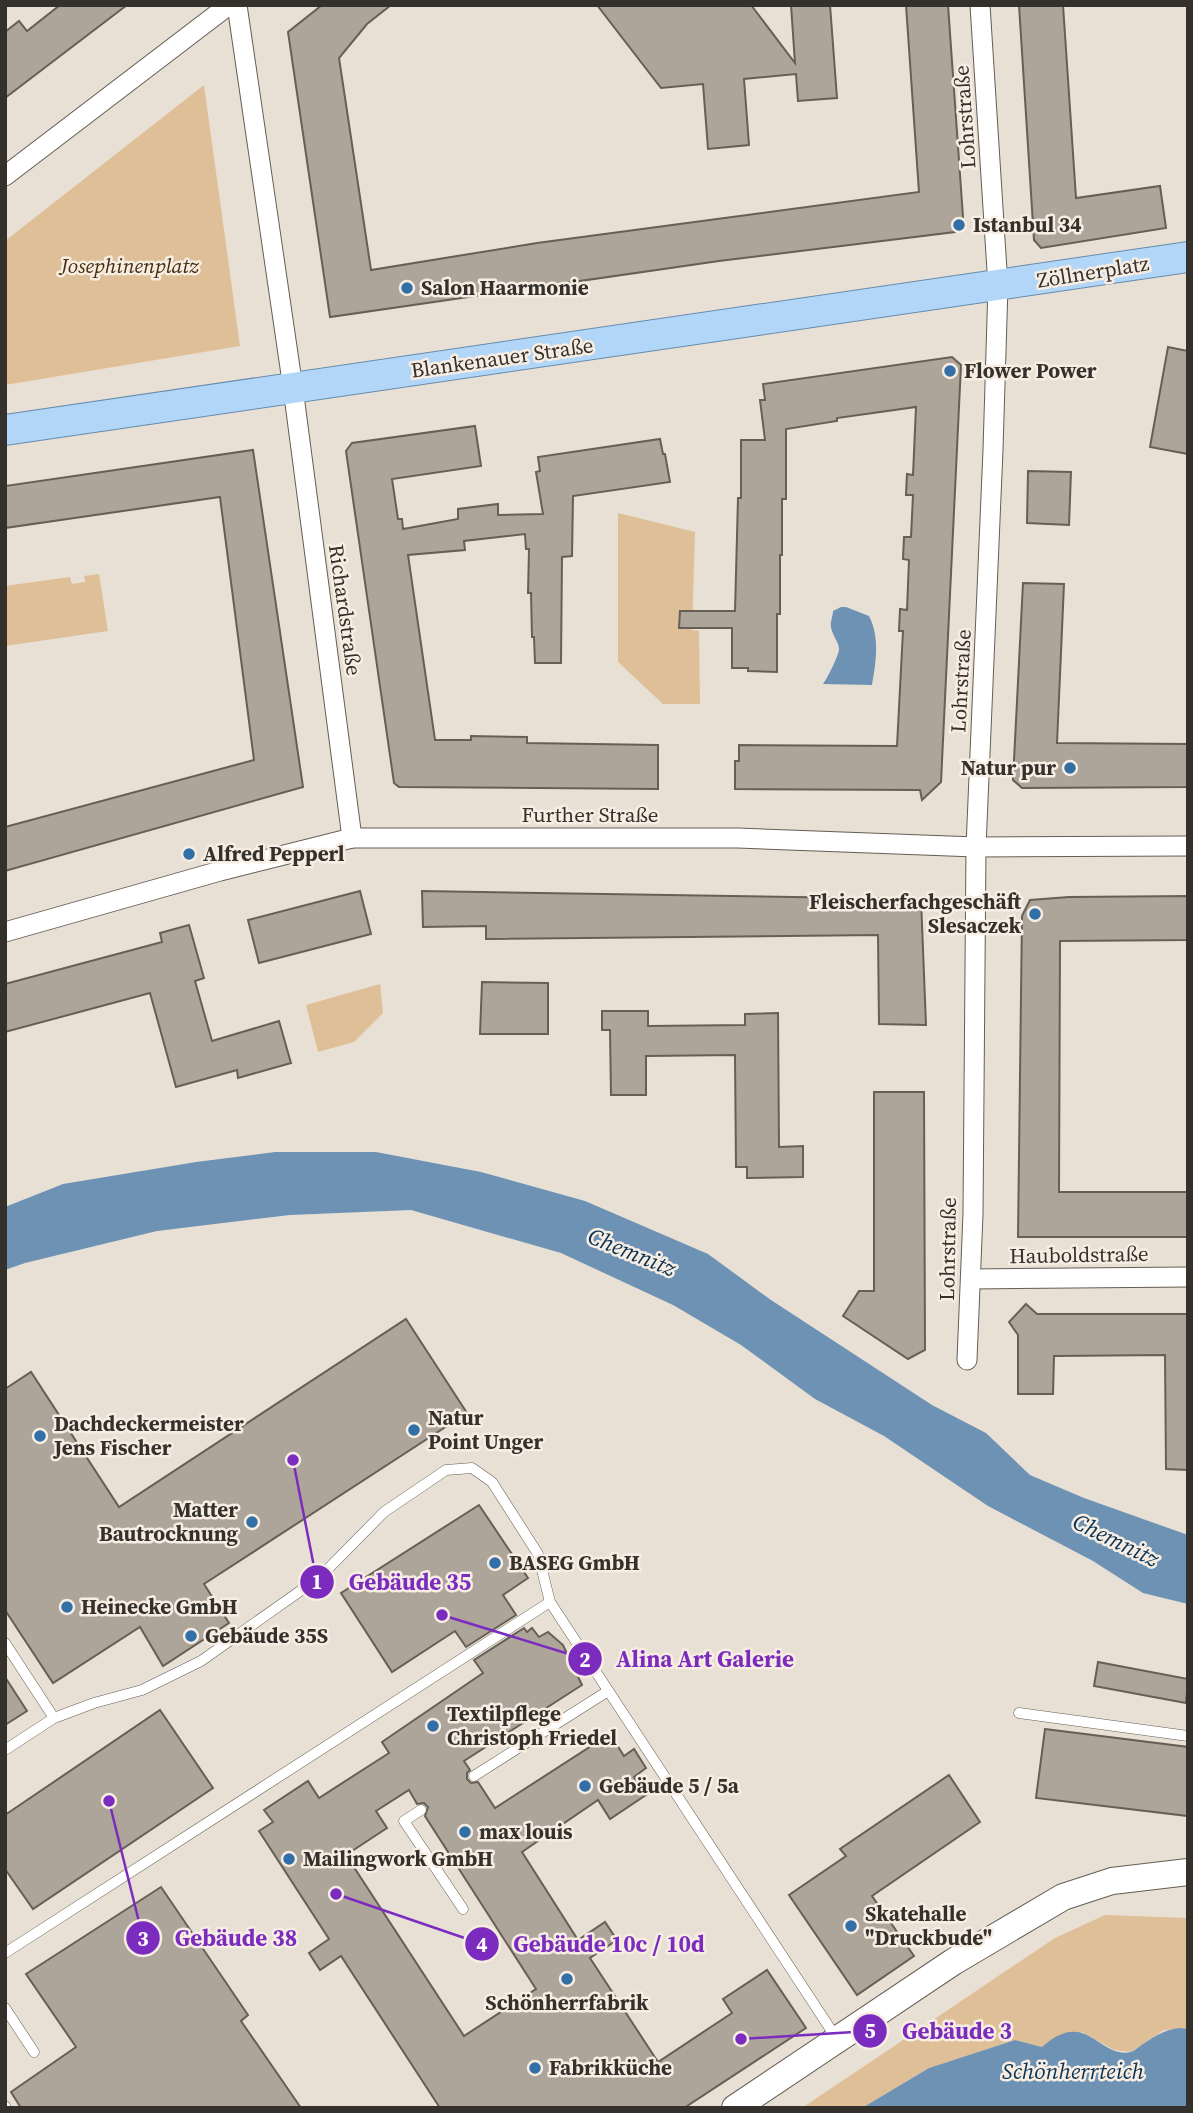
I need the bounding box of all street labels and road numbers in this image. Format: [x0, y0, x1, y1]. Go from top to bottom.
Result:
street label: Lohrstraße [946, 64, 983, 170]
street label: Zöllnerplatz [1035, 248, 1151, 295]
street label: Blankenauer Straße [409, 330, 595, 385]
street label: Richardstraße [322, 542, 369, 677]
street label: Lohrstraße [943, 629, 978, 733]
street label: Further Straße [521, 800, 659, 829]
street label: Lohrstraße [932, 1197, 963, 1301]
street label: Hauboldstraße [1009, 1239, 1149, 1270]

